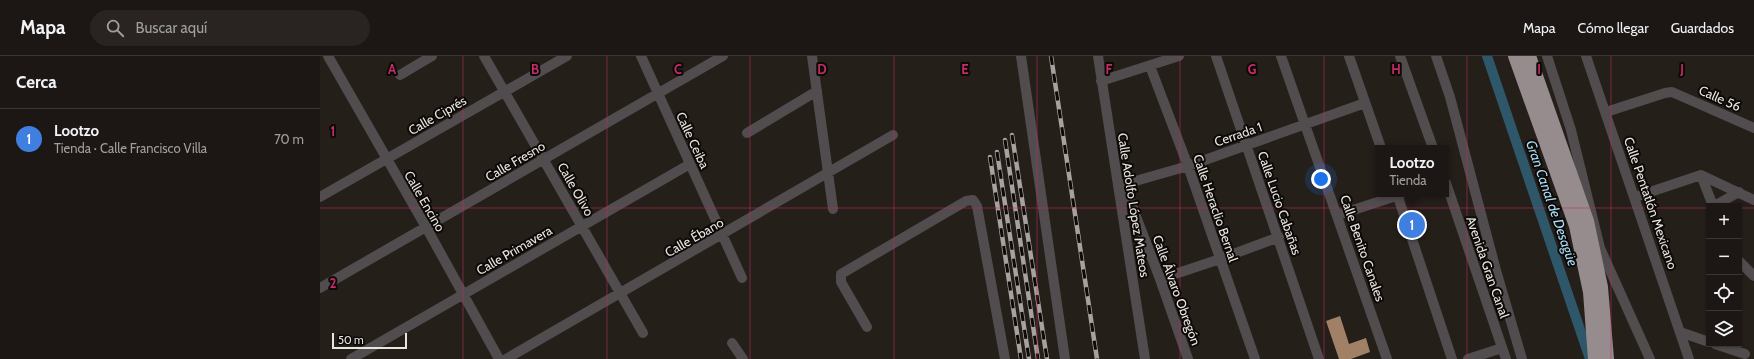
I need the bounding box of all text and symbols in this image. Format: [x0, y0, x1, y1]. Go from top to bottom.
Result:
search box [90, 10, 370, 46]
text: Mapa [20, 16, 66, 39]
icon: search [104, 17, 126, 39]
text: Buscar aquí [136, 19, 207, 37]
text: Mapa [1523, 19, 1556, 37]
text: Cómo llegar [1578, 19, 1649, 37]
text: Guardados [1671, 19, 1734, 37]
text: A [388, 61, 397, 77]
text: B [531, 61, 539, 77]
text: C [674, 61, 682, 77]
text: D [817, 61, 827, 77]
text: E [961, 61, 969, 77]
text: F [1106, 61, 1113, 77]
text: G [1248, 61, 1257, 77]
text: H [1391, 61, 1401, 77]
text: I [1537, 61, 1541, 77]
text: J [1679, 61, 1684, 77]
text: Cerca [16, 72, 57, 92]
street label: Calle 56 [1696, 82, 1744, 114]
street label: Calle Ciprés [405, 92, 469, 138]
street label: Calle Ceiba [673, 109, 713, 172]
street label: Cerrada 1 [1212, 118, 1264, 150]
text: Lootzo [54, 122, 99, 140]
text: 1 [331, 123, 335, 139]
text: 1 [27, 131, 31, 147]
text: 70 m [274, 131, 304, 147]
street label: Calle Adolfo López Mateos [1115, 132, 1153, 279]
street label: Calle Pentatlón Mexicano [1621, 135, 1681, 271]
street label: Calle Fresno [482, 137, 548, 185]
water label: Gran Canal de Desagüe [1522, 138, 1582, 269]
text: Tienda · Calle Francisco Villa [54, 140, 207, 156]
popup [1375, 145, 1449, 197]
street label: Calle Lucio Cabañas [1255, 149, 1305, 257]
street label: Calle Heraclio Bernal [1190, 152, 1242, 264]
text: Lootzo [1389, 154, 1435, 172]
street label: Calle Olivo [554, 159, 598, 219]
street label: Calle Encino [401, 168, 449, 234]
your location [1311, 169, 1331, 189]
text: Tienda [1389, 172, 1426, 188]
street label: Calle Benito Canales [1337, 193, 1389, 304]
map controls [1706, 203, 1742, 347]
button: + [1706, 203, 1742, 239]
pin: 1 [1399, 210, 1425, 240]
street label: Calle Ébano [661, 213, 726, 260]
street label: Avenida Gran Canal [1463, 214, 1513, 320]
street label: Calle Primavera [473, 222, 555, 278]
street label: Calle Álvaro Obregón [1150, 232, 1205, 347]
button: − [1706, 239, 1742, 275]
text: 2 [330, 275, 337, 291]
button: locate [1706, 275, 1742, 311]
button: layers [1706, 311, 1742, 347]
scale bar [332, 331, 407, 350]
text: 50 m [338, 333, 364, 347]

